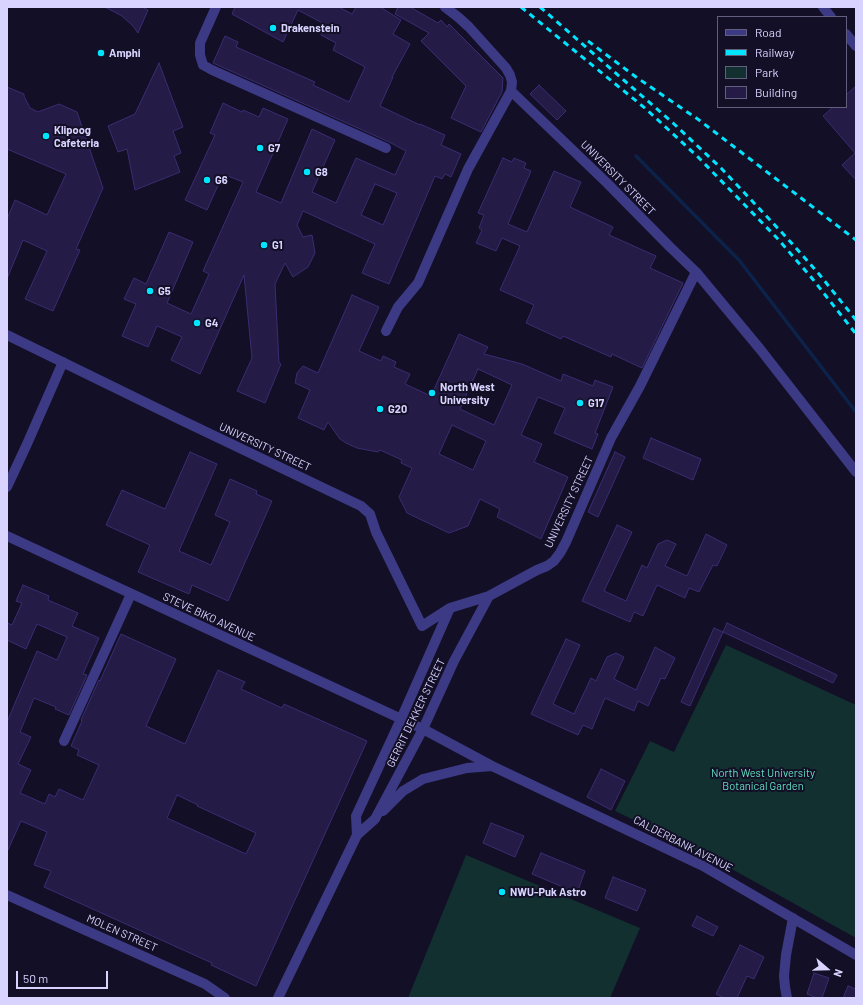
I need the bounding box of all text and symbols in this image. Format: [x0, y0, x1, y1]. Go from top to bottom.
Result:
legend [717, 16, 847, 108]
place label: Drakenstein [281, 21, 340, 35]
marker: Drakenstein [268, 23, 278, 33]
text: Road [755, 25, 782, 39]
text: Railway [755, 45, 794, 59]
place label: Amphi [109, 46, 141, 60]
marker: Amphi [96, 48, 106, 58]
text: Park [755, 65, 779, 79]
text: Building [755, 85, 797, 99]
place label: Klipoog Cafeteria [54, 123, 99, 149]
marker: Klipoog Cafeteria [41, 131, 51, 141]
street label: UNIVERSITY STREET [578, 138, 658, 218]
place label: G7 [268, 141, 280, 155]
marker: G7 [255, 143, 265, 153]
place label: G8 [315, 165, 328, 179]
marker: G8 [302, 167, 312, 177]
place label: G6 [215, 173, 228, 187]
marker: G6 [202, 175, 212, 185]
place label: G1 [272, 238, 283, 252]
marker: G1 [259, 240, 269, 250]
place label: G5 [158, 284, 171, 298]
marker: G5 [145, 286, 155, 296]
place label: G4 [205, 316, 218, 330]
marker: G4 [192, 318, 202, 328]
place label: North West University [440, 380, 495, 406]
marker: North West University [427, 388, 437, 398]
place label: G17 [588, 396, 604, 410]
marker: G17 [575, 398, 585, 408]
place label: G20 [388, 402, 407, 416]
marker: G20 [375, 404, 385, 414]
street label: UNIVERSITY STREET [217, 420, 313, 474]
street label: UNIVERSITY STREET [542, 454, 596, 550]
street label: STEVE BIKO AVENUE [161, 590, 257, 644]
street label: GERRIT DEKKER STREET [384, 656, 448, 770]
park label: North West University Botanical Garden [711, 766, 815, 792]
street label: CALDERBANK AVENUE [631, 813, 735, 875]
place label: NWU-Puk Astro [510, 885, 586, 899]
marker: NWU-Puk Astro [497, 887, 507, 897]
street label: MOLEN STREET [85, 912, 159, 954]
north arrow [807, 949, 847, 989]
scale bar [18, 963, 110, 989]
text: N [831, 968, 846, 979]
text: 50 m [23, 971, 48, 985]

